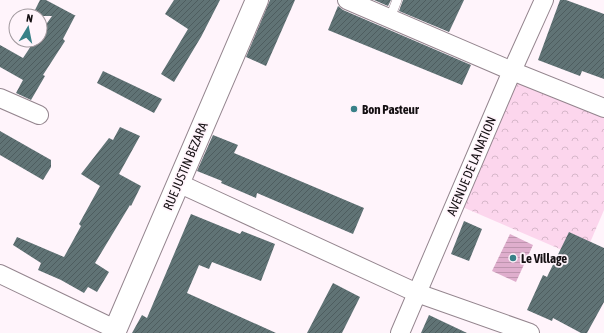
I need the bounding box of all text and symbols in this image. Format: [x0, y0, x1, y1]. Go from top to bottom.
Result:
north arrow [8, 8, 48, 48]
text: N [25, 12, 34, 25]
place label: Bon Pasteur [362, 102, 420, 117]
marker: Bon Pasteur [349, 104, 359, 114]
street label: AVENUE DE LA NATION [444, 114, 499, 218]
street label: RUE JUSTIN BEZARA [160, 119, 211, 212]
place label: Le Village [521, 251, 567, 266]
marker: Le Village [508, 253, 518, 263]

